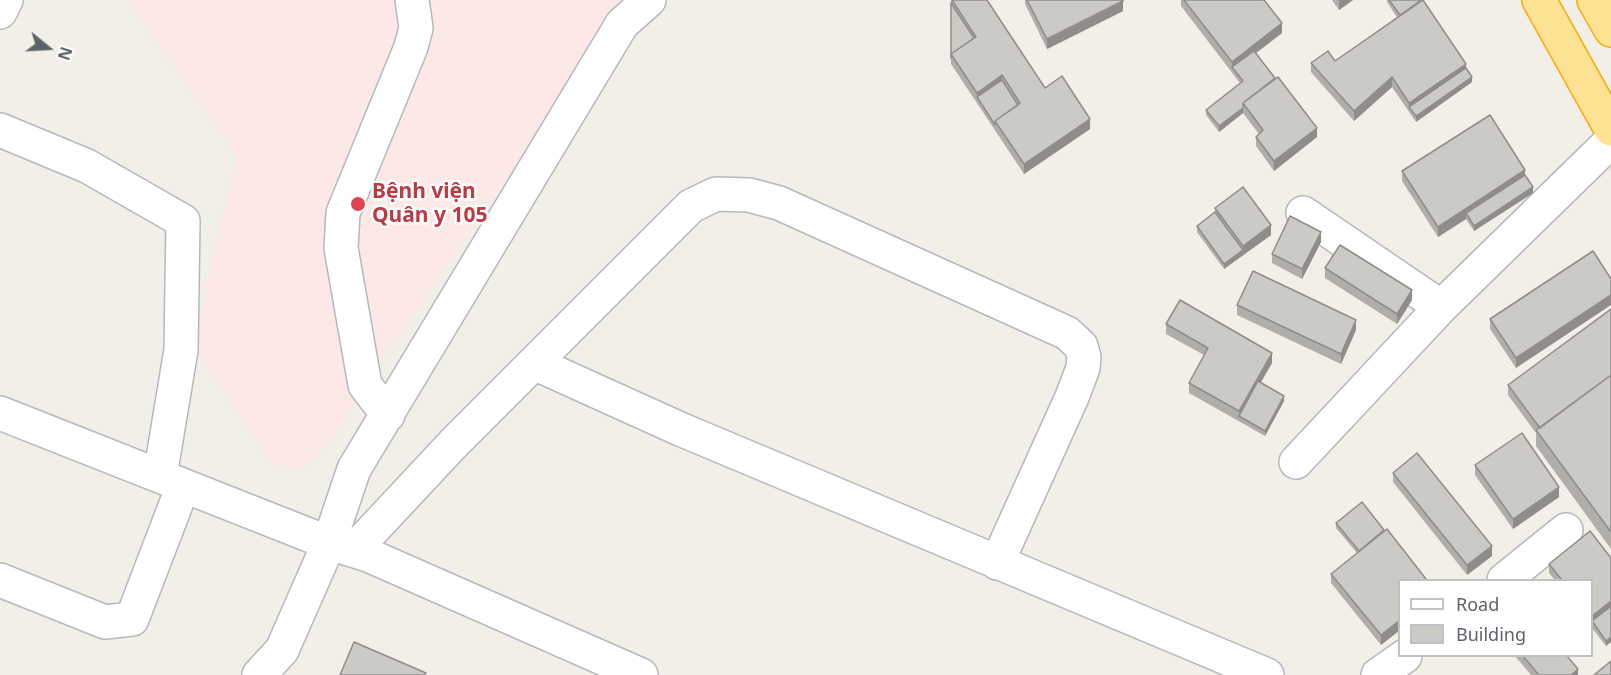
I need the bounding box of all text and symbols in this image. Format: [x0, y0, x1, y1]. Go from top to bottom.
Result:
north arrow [18, 18, 78, 78]
text: N [53, 44, 78, 63]
place label: Bệnh viện Quân y 105 [372, 179, 487, 229]
marker: Bệnh viện Quân y 105 [349, 195, 367, 213]
legend [1398, 579, 1593, 657]
text: Road [1456, 592, 1499, 616]
text: Building [1456, 622, 1526, 646]

